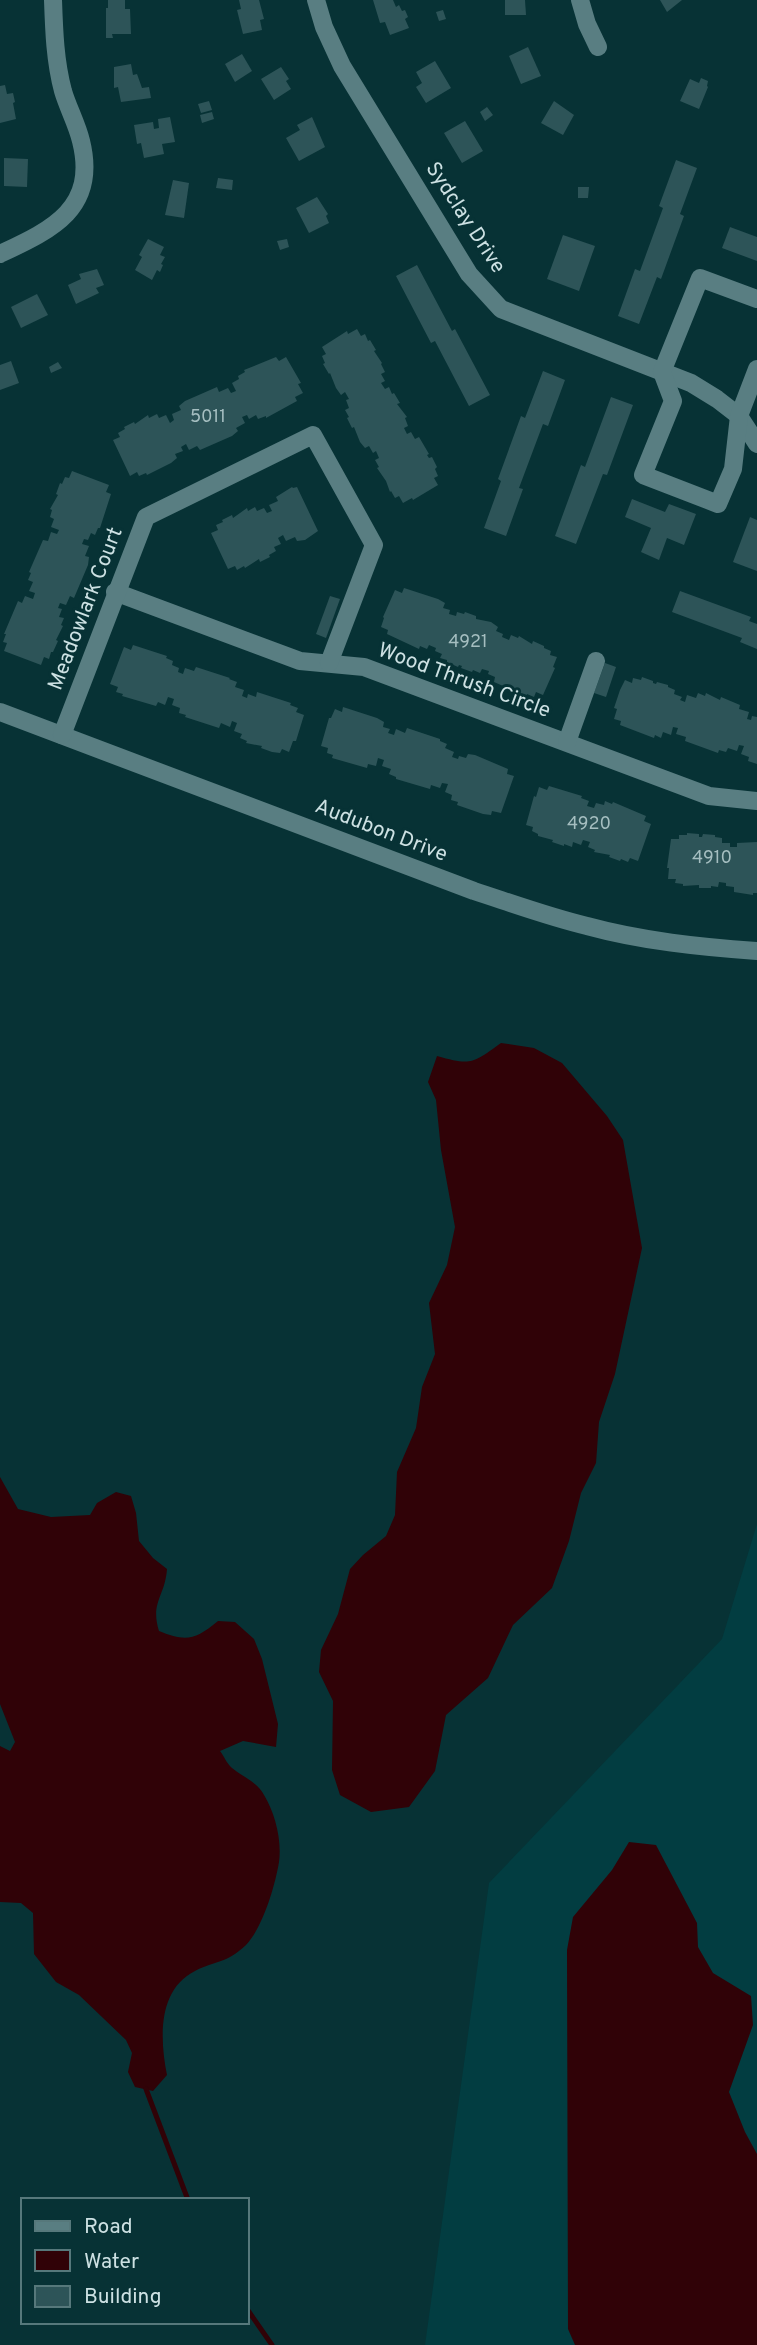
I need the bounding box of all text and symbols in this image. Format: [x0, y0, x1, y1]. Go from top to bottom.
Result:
street label: Sydclay Drive [419, 157, 511, 279]
house number: 5011 [190, 406, 226, 429]
street label: Meadowlark Court [42, 524, 130, 694]
house number: 4921 [448, 631, 488, 654]
street label: Wood Thrush Circle [374, 637, 554, 725]
street label: Audubon Drive [311, 793, 451, 869]
house number: 4920 [567, 813, 611, 836]
house number: 4910 [692, 847, 732, 870]
legend [21, 2198, 248, 2324]
text: Road [84, 2214, 133, 2241]
text: Water [84, 2249, 139, 2276]
text: Building [84, 2284, 162, 2311]

